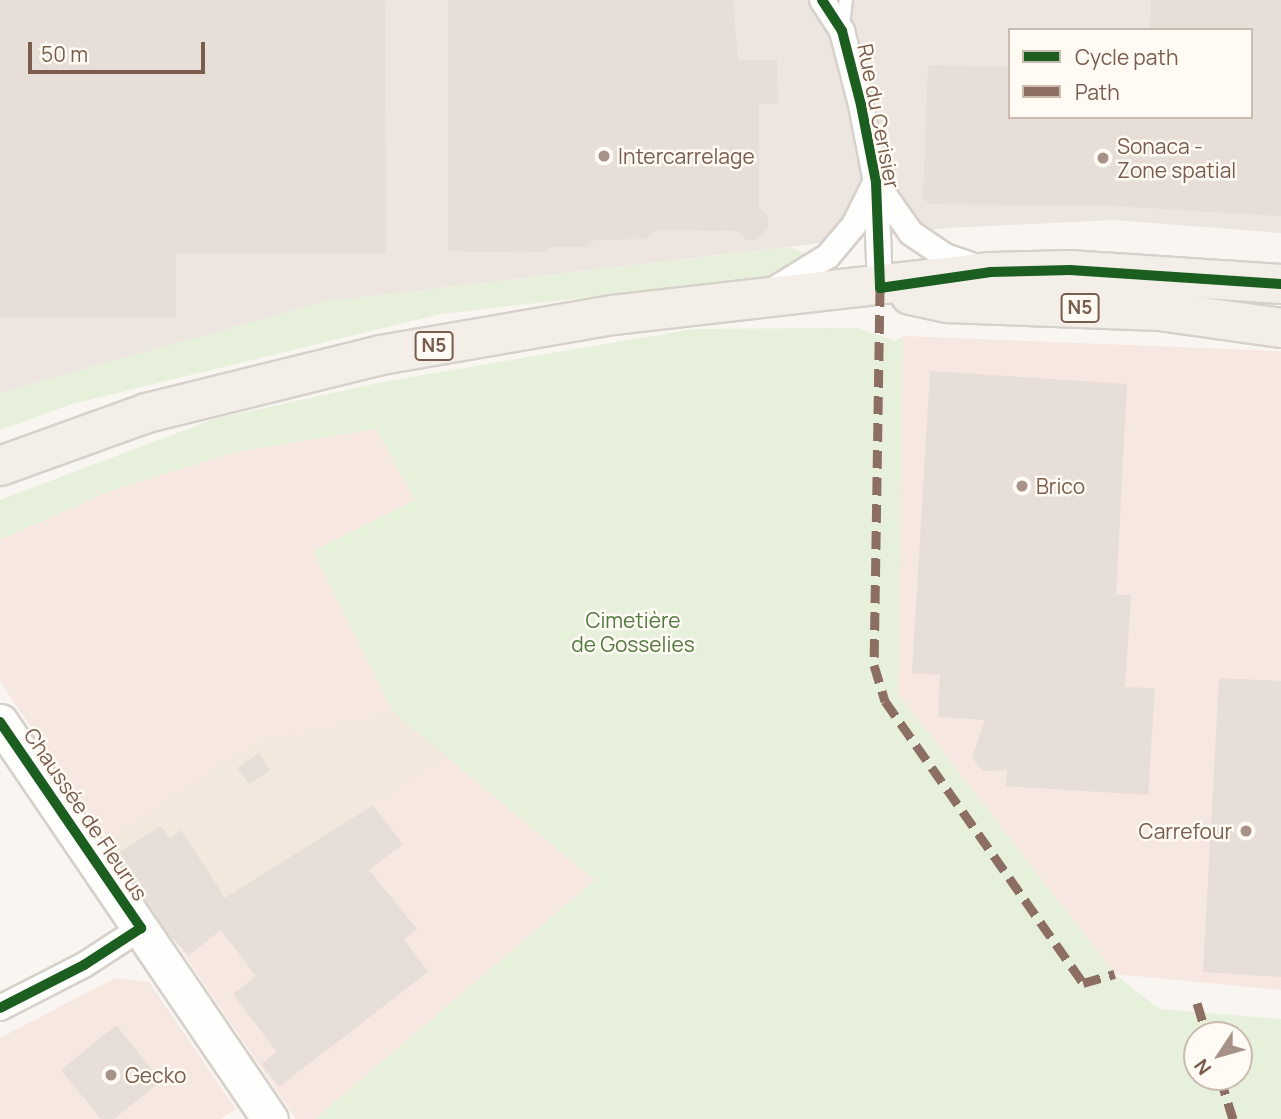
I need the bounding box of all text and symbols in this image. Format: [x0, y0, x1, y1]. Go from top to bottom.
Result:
scale bar [32, 28, 208, 72]
legend [1008, 28, 1253, 119]
text: 50 m [41, 40, 88, 68]
street label: Rue du Cerisier [853, 42, 905, 190]
text: Cycle path [1075, 43, 1178, 71]
text: Path [1075, 78, 1120, 106]
place label: Sonaca - Zone spatial [1117, 133, 1236, 183]
place label: Intercarrelage [618, 143, 755, 169]
marker: Intercarrelage [596, 148, 612, 164]
marker: Sonaca - Zone spatial [1095, 150, 1111, 166]
road number: N5 [1059, 292, 1101, 324]
road number: N5 [413, 330, 455, 362]
place label: Brico [1036, 473, 1085, 499]
marker: Brico [1014, 478, 1030, 494]
park label: Cimetière de Gosselies [571, 607, 695, 657]
street label: Chaussée de Fleurus [19, 723, 153, 905]
place label: Carrefour [1139, 818, 1232, 844]
marker: Carrefour [1238, 823, 1254, 839]
north arrow [1183, 1021, 1253, 1091]
text: N [1188, 1054, 1217, 1080]
place label: Gecko [125, 1062, 186, 1088]
marker: Gecko [103, 1067, 119, 1083]

